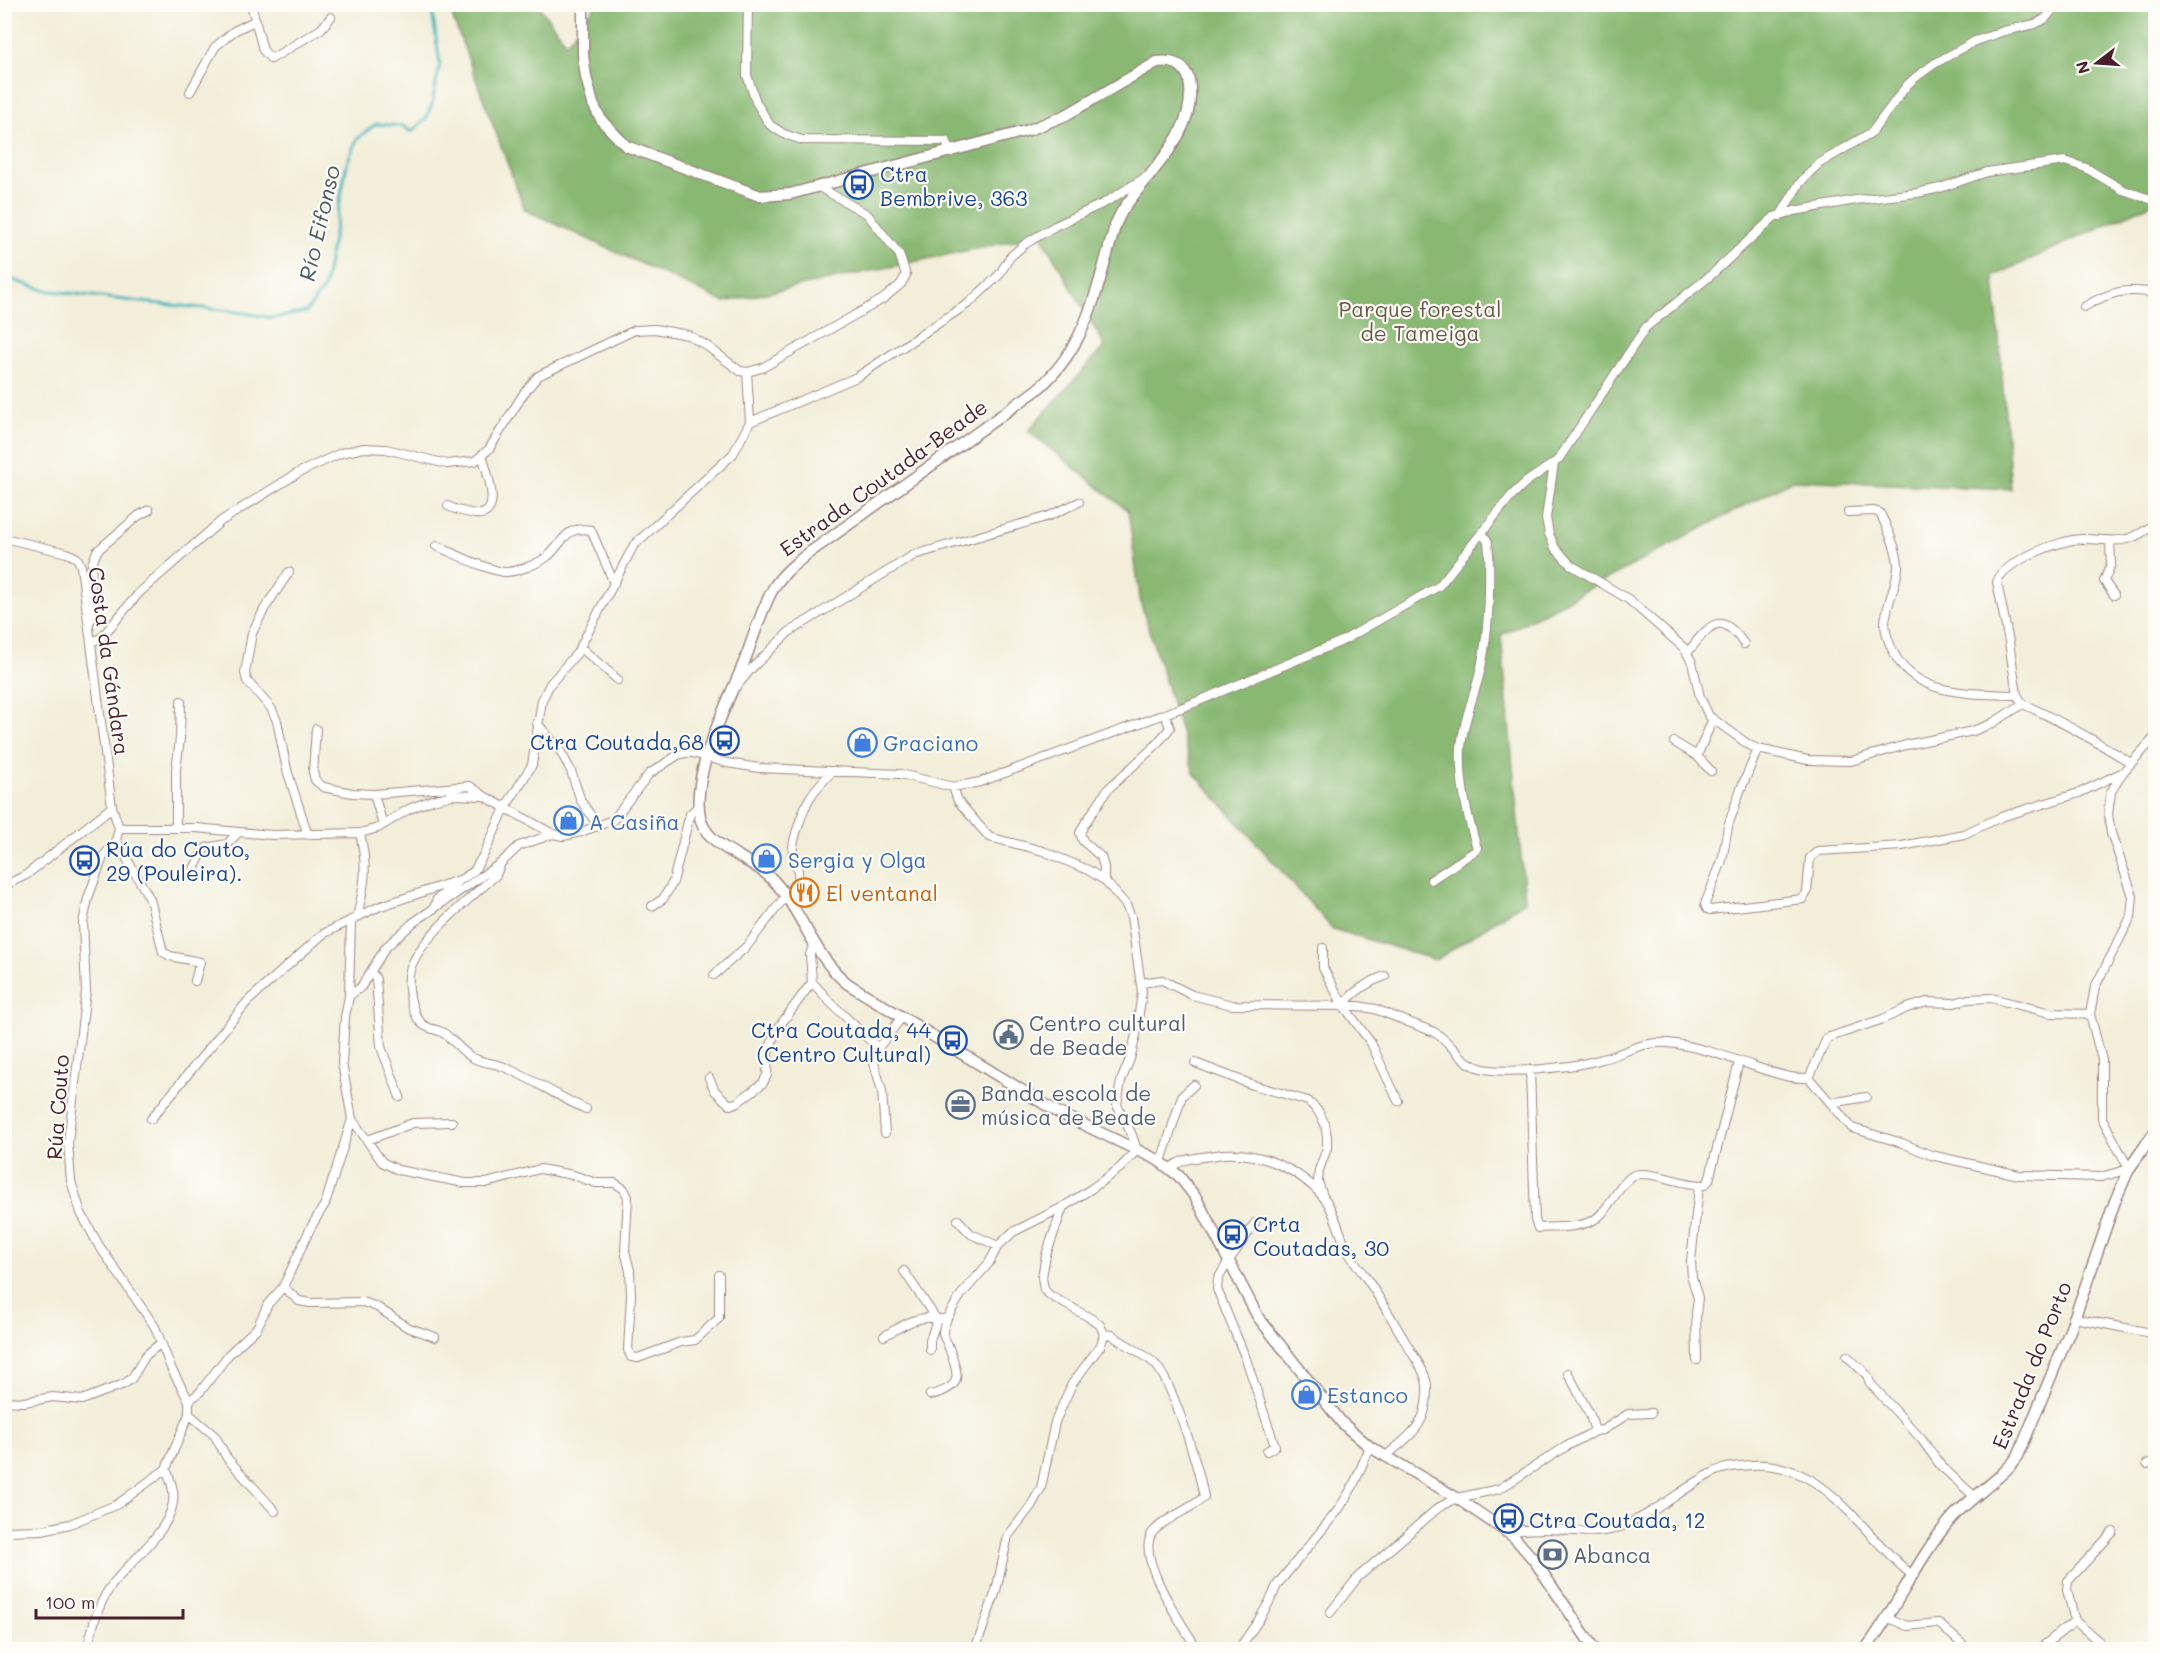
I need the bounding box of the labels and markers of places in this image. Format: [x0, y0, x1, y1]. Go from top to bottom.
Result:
place label: Ctra Bembrive, 363 [880, 160, 1028, 211]
bus stop icon: Ctra Bembrive, 363 [843, 169, 875, 201]
bus stop icon: Ctra Coutada,68 [709, 725, 741, 757]
shop icon: Graciano [846, 726, 878, 758]
place label: Ctra Coutada,68 [530, 728, 704, 755]
place label: Graciano [883, 729, 978, 756]
shop icon: A Casiña [552, 805, 584, 837]
place label: A Casiña [589, 808, 680, 835]
place label: Rúa do Couto, 29 (Pouleira). [106, 835, 250, 886]
shop icon: Sergia y Olga [751, 843, 783, 875]
bus stop icon: Rúa do Couto, 29 (Pouleira). [69, 844, 101, 876]
place label: Sergia y Olga [788, 846, 927, 873]
restaurant icon: El ventanal [789, 876, 821, 908]
place label: El ventanal [826, 879, 938, 906]
place label: Centro cultural de Beade [1029, 1009, 1186, 1060]
place label: Ctra Coutada, 44 (Centro Cultural) [751, 1016, 932, 1067]
public building icon: Centro cultural de Beade [992, 1018, 1024, 1050]
bus stop icon: Ctra Coutada, 44 (Centro Cultural) [936, 1025, 968, 1057]
place label: Banda escola de música de Beade [981, 1079, 1156, 1130]
office icon: Banda escola de música de Beade [944, 1088, 976, 1120]
place label: Crta Coutadas, 30 [1253, 1210, 1389, 1261]
bus stop icon: Crta Coutadas, 30 [1216, 1219, 1248, 1251]
shop icon: Estanco [1290, 1378, 1322, 1410]
place label: Estanco [1327, 1381, 1408, 1408]
bus stop icon: Ctra Coutada, 12 [1492, 1503, 1524, 1535]
place label: Ctra Coutada, 12 [1529, 1506, 1705, 1533]
bank icon: Abanca [1536, 1538, 1568, 1570]
place label: Abanca [1573, 1541, 1651, 1568]

